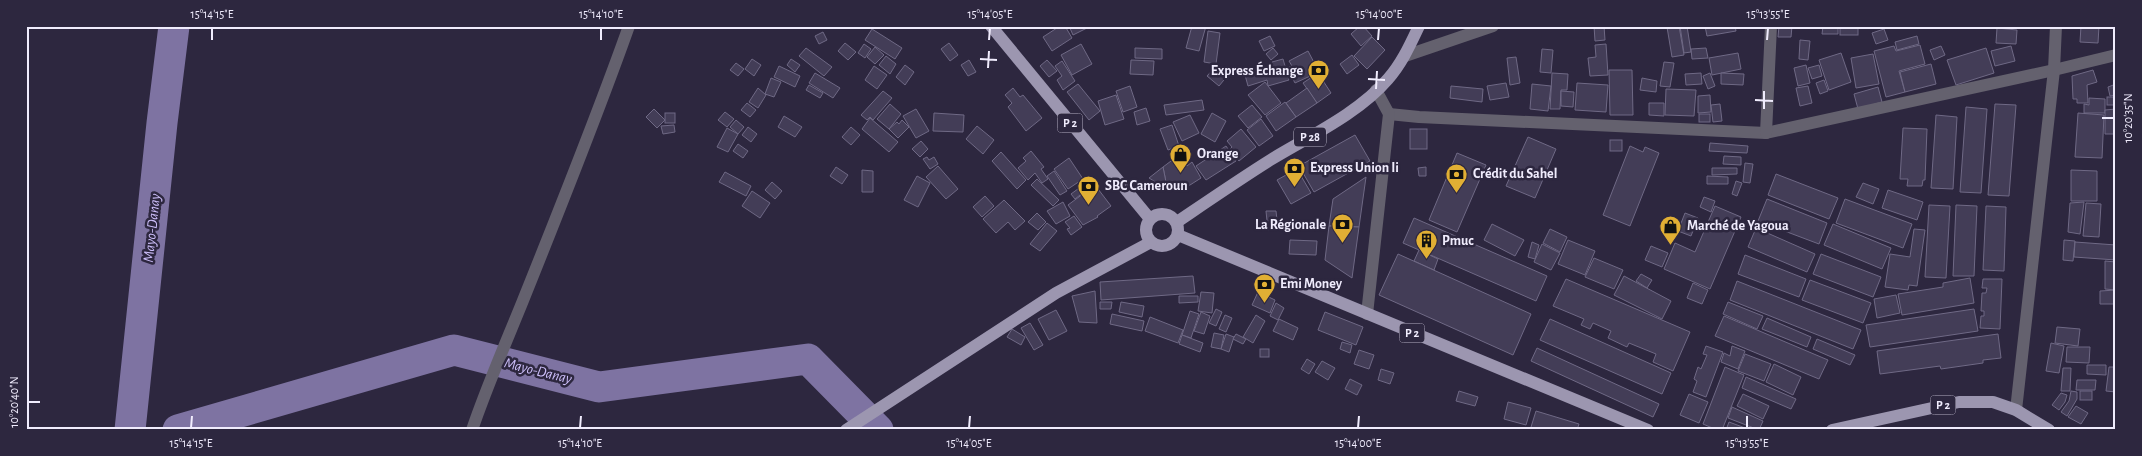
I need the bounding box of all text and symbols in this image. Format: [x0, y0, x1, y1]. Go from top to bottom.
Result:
text: 15°14'15"E [191, 8, 234, 20]
text: 15°14'10"E [579, 8, 623, 20]
text: 15°14'05"E [967, 8, 1013, 20]
text: 15°14'00"E [1356, 8, 1402, 20]
text: 15°13'55"E [1747, 8, 1790, 20]
bank icon: Express Échange [1307, 59, 1331, 90]
place label: Express Échange [1211, 61, 1303, 78]
text: 10°20'35"N [2122, 93, 2134, 143]
road number: P 2 [1058, 114, 1082, 132]
road number: P 28 [1294, 128, 1326, 146]
shop icon: Orange [1169, 142, 1193, 173]
place label: Orange [1197, 147, 1239, 161]
bank icon: Express Union Ii [1282, 156, 1306, 187]
place label: Express Union Ii [1310, 161, 1399, 175]
bank icon: Crédit du Sahel [1445, 162, 1469, 193]
place label: Crédit du Sahel [1473, 167, 1557, 181]
bank icon: SBC Cameroun [1077, 174, 1101, 205]
place label: SBC Cameroun [1105, 179, 1188, 193]
water label: Mayo-Danay [141, 192, 163, 263]
bank icon: La Régionale [1330, 213, 1354, 244]
shop icon: Marché de Yagoua [1659, 214, 1683, 245]
place label: La Régionale [1255, 218, 1326, 232]
place label: Marché de Yagoua [1687, 219, 1789, 233]
building icon: Pmuc [1414, 229, 1438, 260]
place label: Pmuc [1442, 234, 1474, 248]
bank icon: Emi Money [1252, 272, 1276, 303]
place label: Emi Money [1280, 277, 1343, 291]
road number: P 2 [1400, 323, 1424, 342]
water label: Mayo-Danay [503, 355, 574, 387]
text: 10°20'40"N [8, 376, 20, 428]
road number: P 2 [1930, 396, 1956, 414]
text: 15°14'15"E [170, 437, 213, 449]
text: 15°14'10"E [558, 437, 602, 449]
text: 15°14'05"E [946, 437, 992, 449]
text: 15°14'00"E [1335, 437, 1381, 449]
text: 15°13'55"E [1726, 437, 1769, 449]

